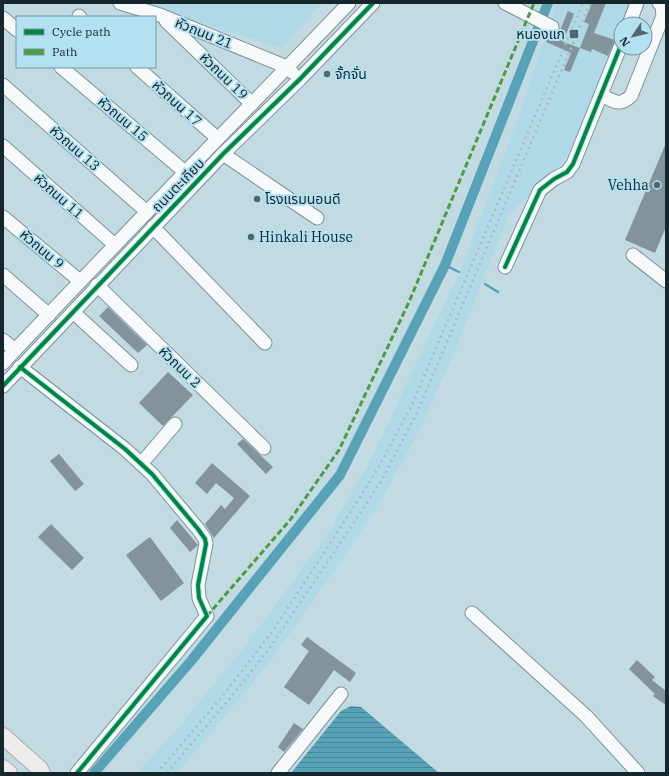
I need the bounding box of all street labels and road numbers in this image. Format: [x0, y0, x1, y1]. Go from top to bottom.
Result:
street label: หัวถนน 21 [172, 13, 236, 53]
street label: หัวถนน 19 [196, 48, 252, 104]
street label: หัวถนน 17 [148, 76, 206, 130]
street label: หัวถนน 15 [94, 93, 152, 145]
street label: หัวถนน 13 [46, 121, 104, 175]
street label: ถนนตะเกียบ [148, 154, 208, 216]
street label: หัวถนน 11 [30, 169, 88, 223]
street label: หัวถนน 9 [16, 225, 68, 273]
street label: หัวถนน 2 [155, 342, 205, 392]

